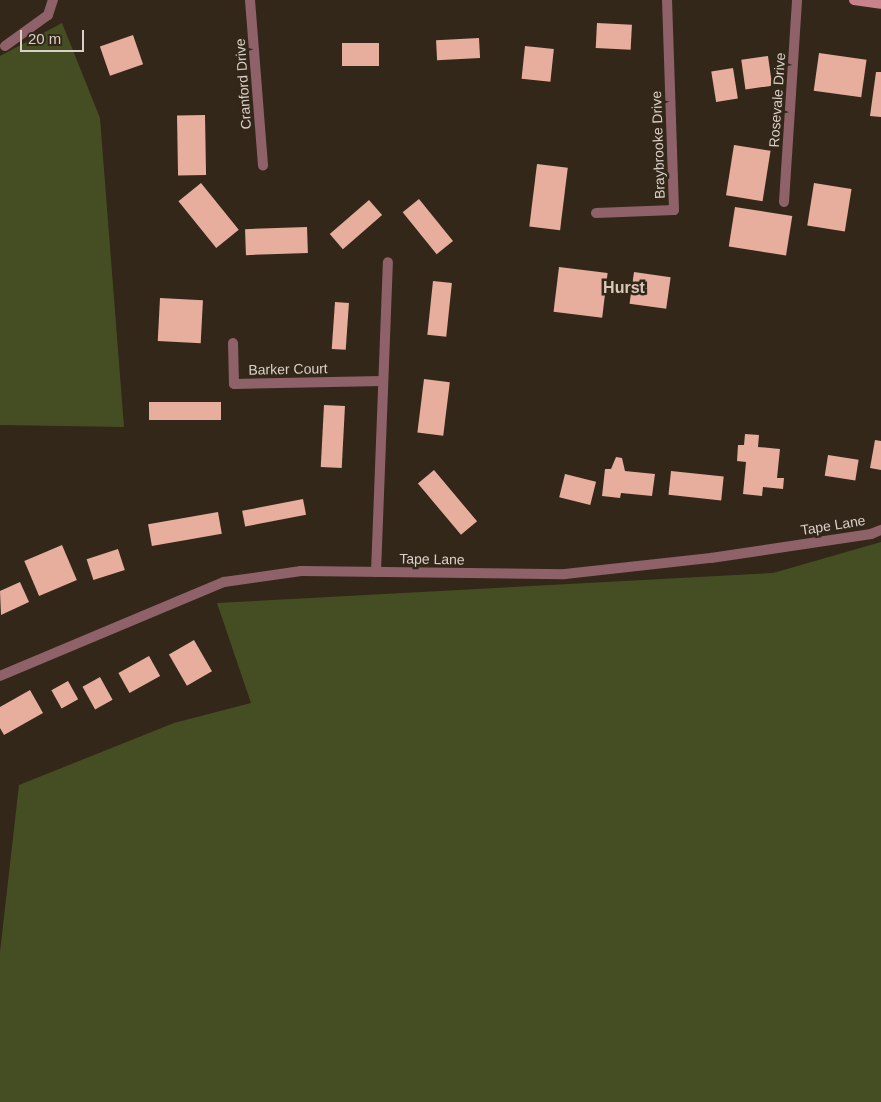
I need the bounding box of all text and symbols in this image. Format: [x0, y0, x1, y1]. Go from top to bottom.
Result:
scale bar [22, 20, 86, 52]
text: 20 m [28, 30, 61, 47]
street label: Cranford Drive [231, 38, 255, 130]
street label: Rosevale Drive [765, 52, 789, 148]
street label: Braybrooke Drive [648, 91, 668, 199]
district label: Hurst [603, 278, 645, 298]
street label: Barker Court [248, 360, 328, 378]
street label: Tape Lane [799, 512, 867, 538]
street label: Tape Lane [399, 550, 465, 568]

